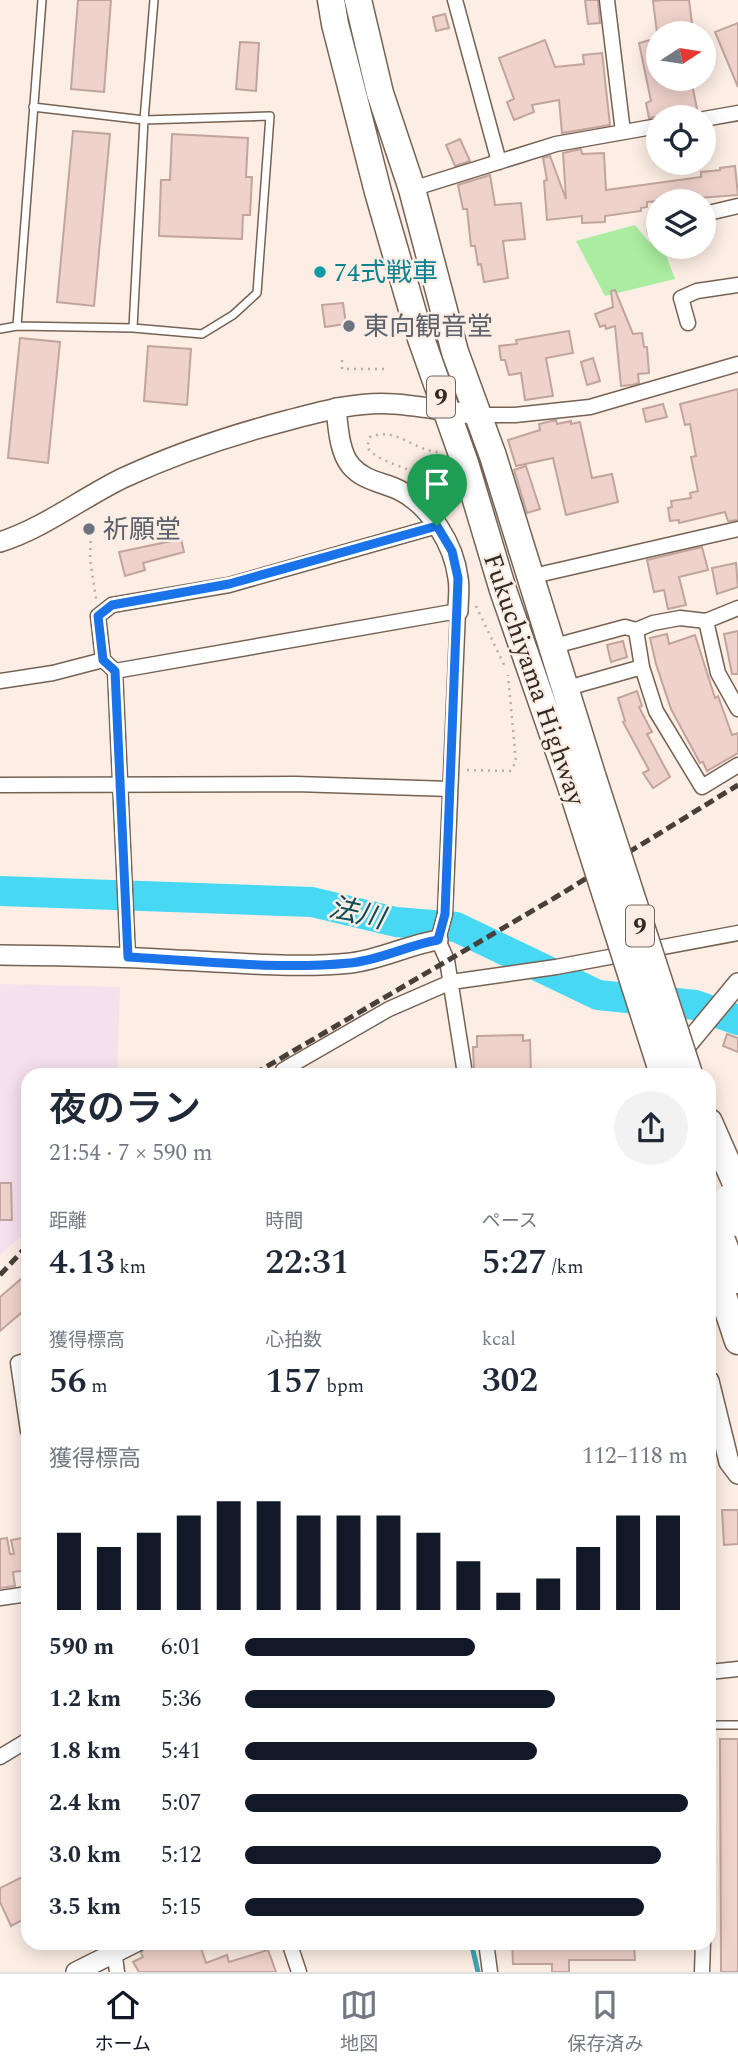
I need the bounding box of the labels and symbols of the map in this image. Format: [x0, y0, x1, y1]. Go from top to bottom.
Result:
north arrow [646, 21, 716, 91]
place label: 74式戦車 [334, 253, 438, 293]
marker: 74式戦車 [312, 264, 328, 280]
place label: 東向観音堂 [363, 307, 493, 347]
marker: 東向観音堂 [341, 318, 357, 334]
road number: 9 [427, 376, 455, 418]
pin [407, 454, 467, 526]
place label: 祈願堂 [103, 510, 181, 550]
marker: 祈願堂 [81, 521, 97, 537]
street label: Fukuchiyama Highway [472, 548, 596, 812]
water label: 法川 [325, 886, 392, 941]
road number: 9 [626, 906, 654, 946]

